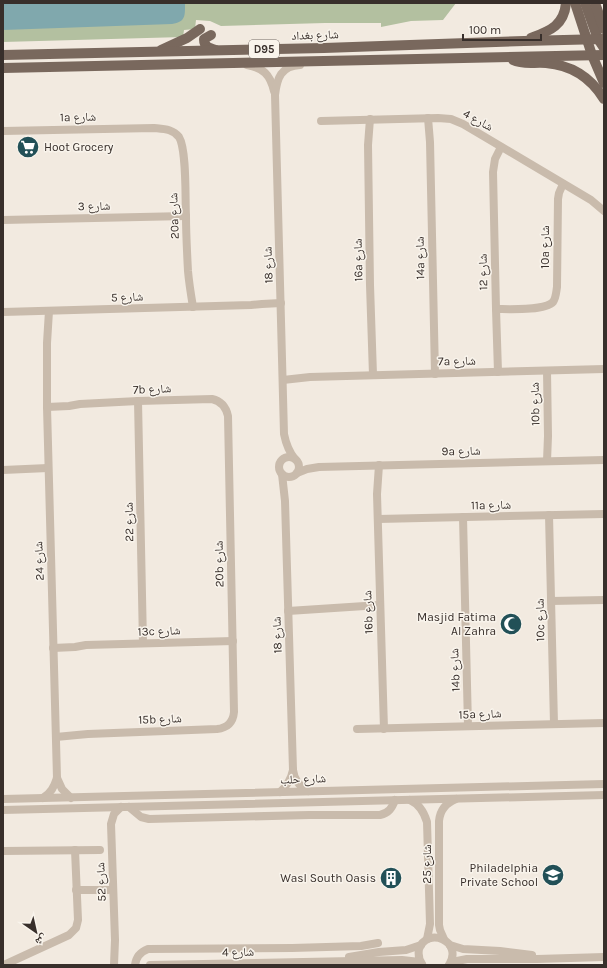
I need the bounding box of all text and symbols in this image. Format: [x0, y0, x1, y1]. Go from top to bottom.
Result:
scale bar [463, 16, 541, 42]
text: 100 m [469, 23, 501, 37]
street label: شارع بغداد [291, 27, 339, 44]
road number: D95 [249, 40, 279, 58]
street label: شارع 4 [460, 106, 496, 135]
street label: 1a شارع [60, 110, 96, 125]
supermarket icon: Hoot Grocery [15, 134, 41, 160]
place label: Hoot Grocery [44, 140, 114, 154]
street label: 20a شارع [166, 192, 183, 239]
street label: شارع 3 [77, 199, 111, 214]
street label: 10a شارع [538, 225, 553, 269]
street label: 14a شارع [413, 236, 428, 280]
street label: 16a شارع [351, 238, 366, 282]
street label: شارع 18 [260, 246, 277, 284]
street label: شارع 12 [476, 253, 491, 290]
street label: شارع 5 [111, 289, 144, 306]
street label: 7a شارع [438, 354, 476, 369]
street label: 7b شارع [133, 381, 172, 398]
street label: 10b شارع [528, 382, 543, 426]
street label: 9a شارع [441, 444, 481, 459]
street label: 11a شارع [471, 498, 511, 513]
street label: شارع 22 [122, 502, 137, 542]
street label: 20b شارع [212, 540, 227, 588]
street label: شارع 24 [31, 541, 48, 581]
street label: 16b شارع [360, 590, 377, 634]
street label: 10c شارع [533, 598, 548, 642]
place label: Masjid Fatima Al Zahra [417, 610, 496, 638]
mosque icon: Masjid Fatima Al Zahra [498, 611, 524, 637]
street label: شارع 18 [269, 616, 286, 654]
street label: 13c شارع [137, 623, 181, 640]
street label: 14b شارع [447, 648, 464, 692]
street label: 15a شارع [458, 706, 502, 723]
street label: 15b شارع [138, 711, 182, 728]
street label: شارع حلب [280, 771, 326, 788]
street label: شارع 25 [420, 844, 435, 884]
place label: Philadelphia Private School [460, 861, 538, 889]
street label: شارع 52 [93, 862, 110, 902]
school or university icon: Philadelphia Private School [540, 862, 566, 888]
building icon: Wasl South Oasis [378, 865, 404, 891]
place label: Wasl South Oasis [280, 871, 376, 885]
north arrow [16, 912, 56, 952]
text: ش [32, 930, 50, 949]
street label: شارع 4 [222, 945, 254, 960]

